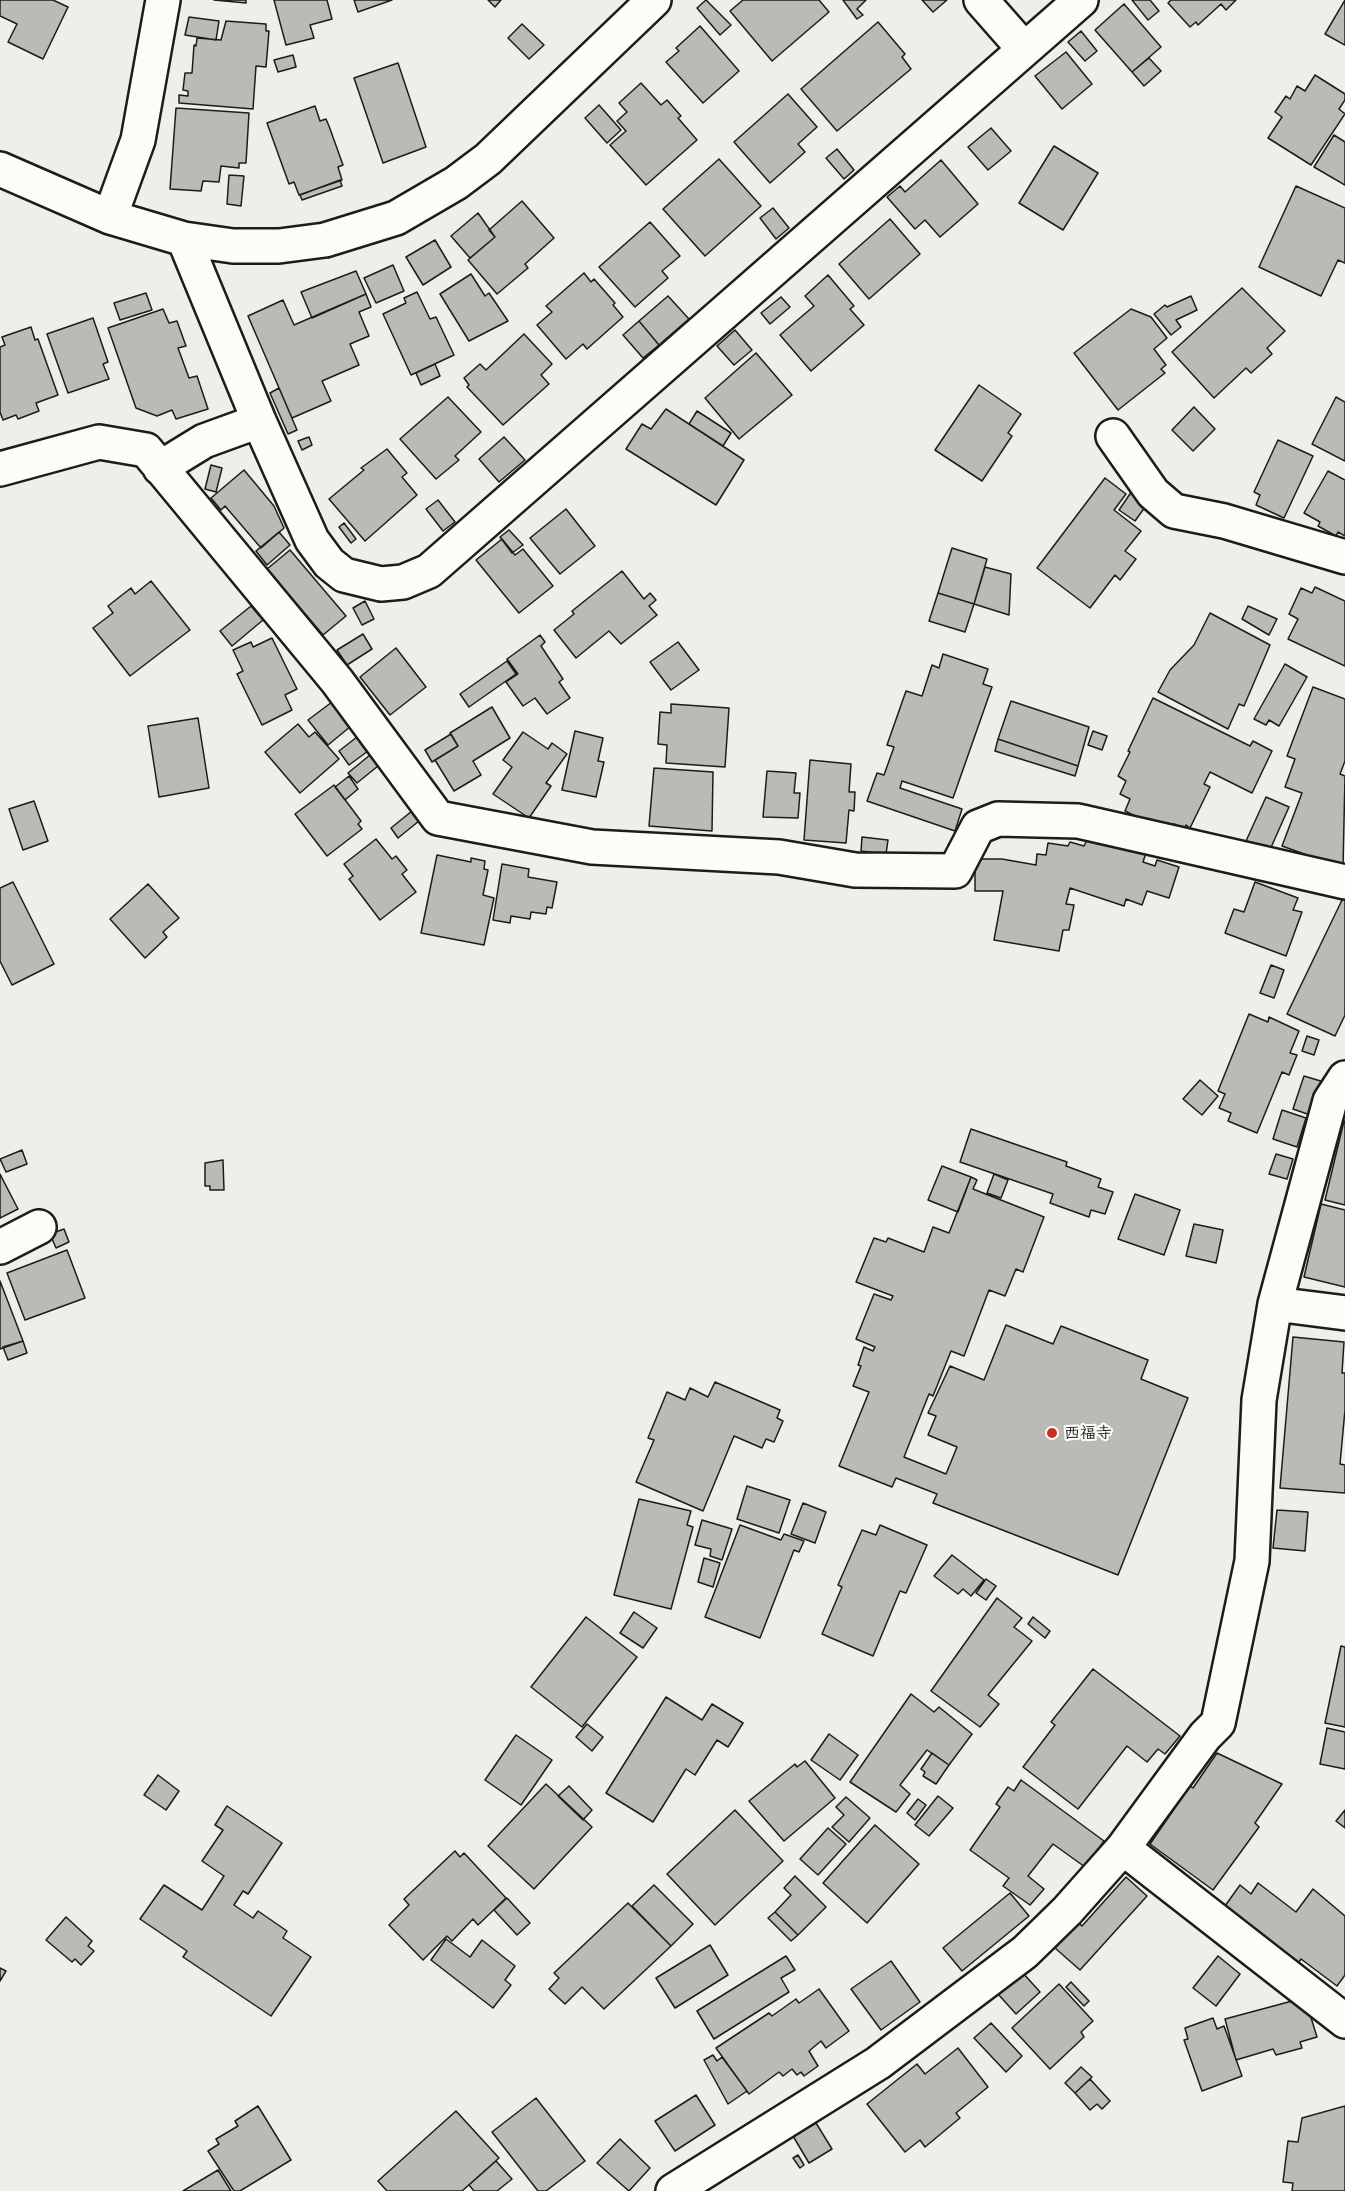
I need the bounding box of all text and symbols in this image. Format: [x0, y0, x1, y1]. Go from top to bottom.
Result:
place label: 西福寺 [1064, 1423, 1112, 1443]
marker: 西福寺 [1045, 1426, 1059, 1440]

